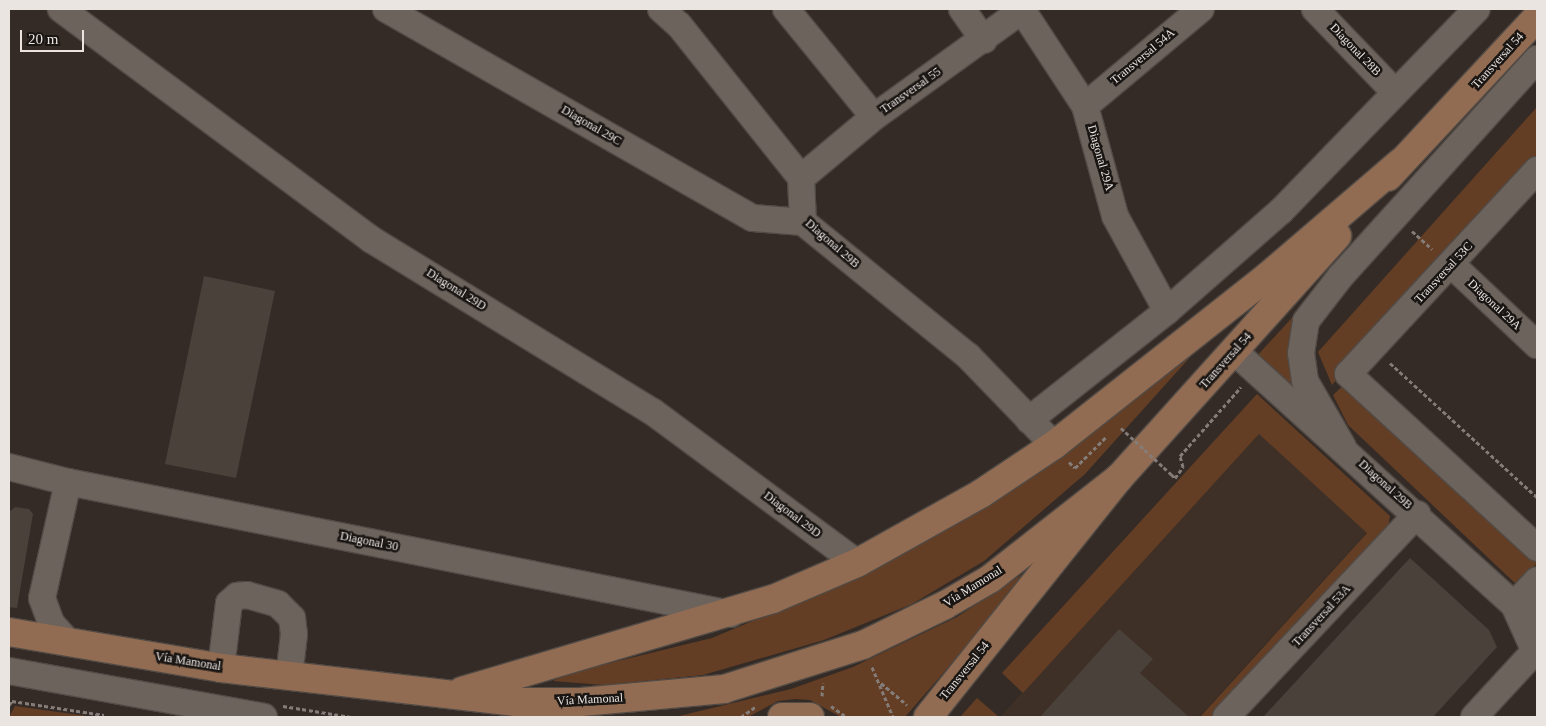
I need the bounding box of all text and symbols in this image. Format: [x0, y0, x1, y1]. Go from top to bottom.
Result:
scale bar [22, 20, 86, 52]
street label: Diagonal 28B [1327, 21, 1383, 79]
street label: Transversal 54A [1108, 26, 1178, 88]
street label: Transversal 54 [1469, 30, 1527, 92]
text: 20 m [28, 31, 58, 47]
street label: Transversal 55 [878, 65, 944, 117]
street label: Diagonal 29C [558, 103, 624, 149]
street label: Diagonal 29A [1084, 123, 1116, 193]
street label: Diagonal 29B [802, 217, 862, 271]
street label: Transversal 53C [1412, 239, 1476, 307]
street label: Diagonal 29D [423, 266, 489, 314]
street label: Diagonal 29A [1464, 277, 1524, 333]
street label: Transversal 54 [1197, 330, 1255, 392]
street label: Diagonal 29B [1355, 457, 1415, 513]
street label: Diagonal 29D [761, 489, 823, 541]
street label: Diagonal 30 [339, 529, 399, 555]
street label: Vía Mamonal [941, 563, 1005, 611]
street label: Transversal 53A [1290, 582, 1354, 650]
street label: Transversal 54 [937, 639, 993, 703]
street label: Vía Mamonal [154, 650, 222, 674]
street label: Vía Mamonal [557, 691, 623, 709]

